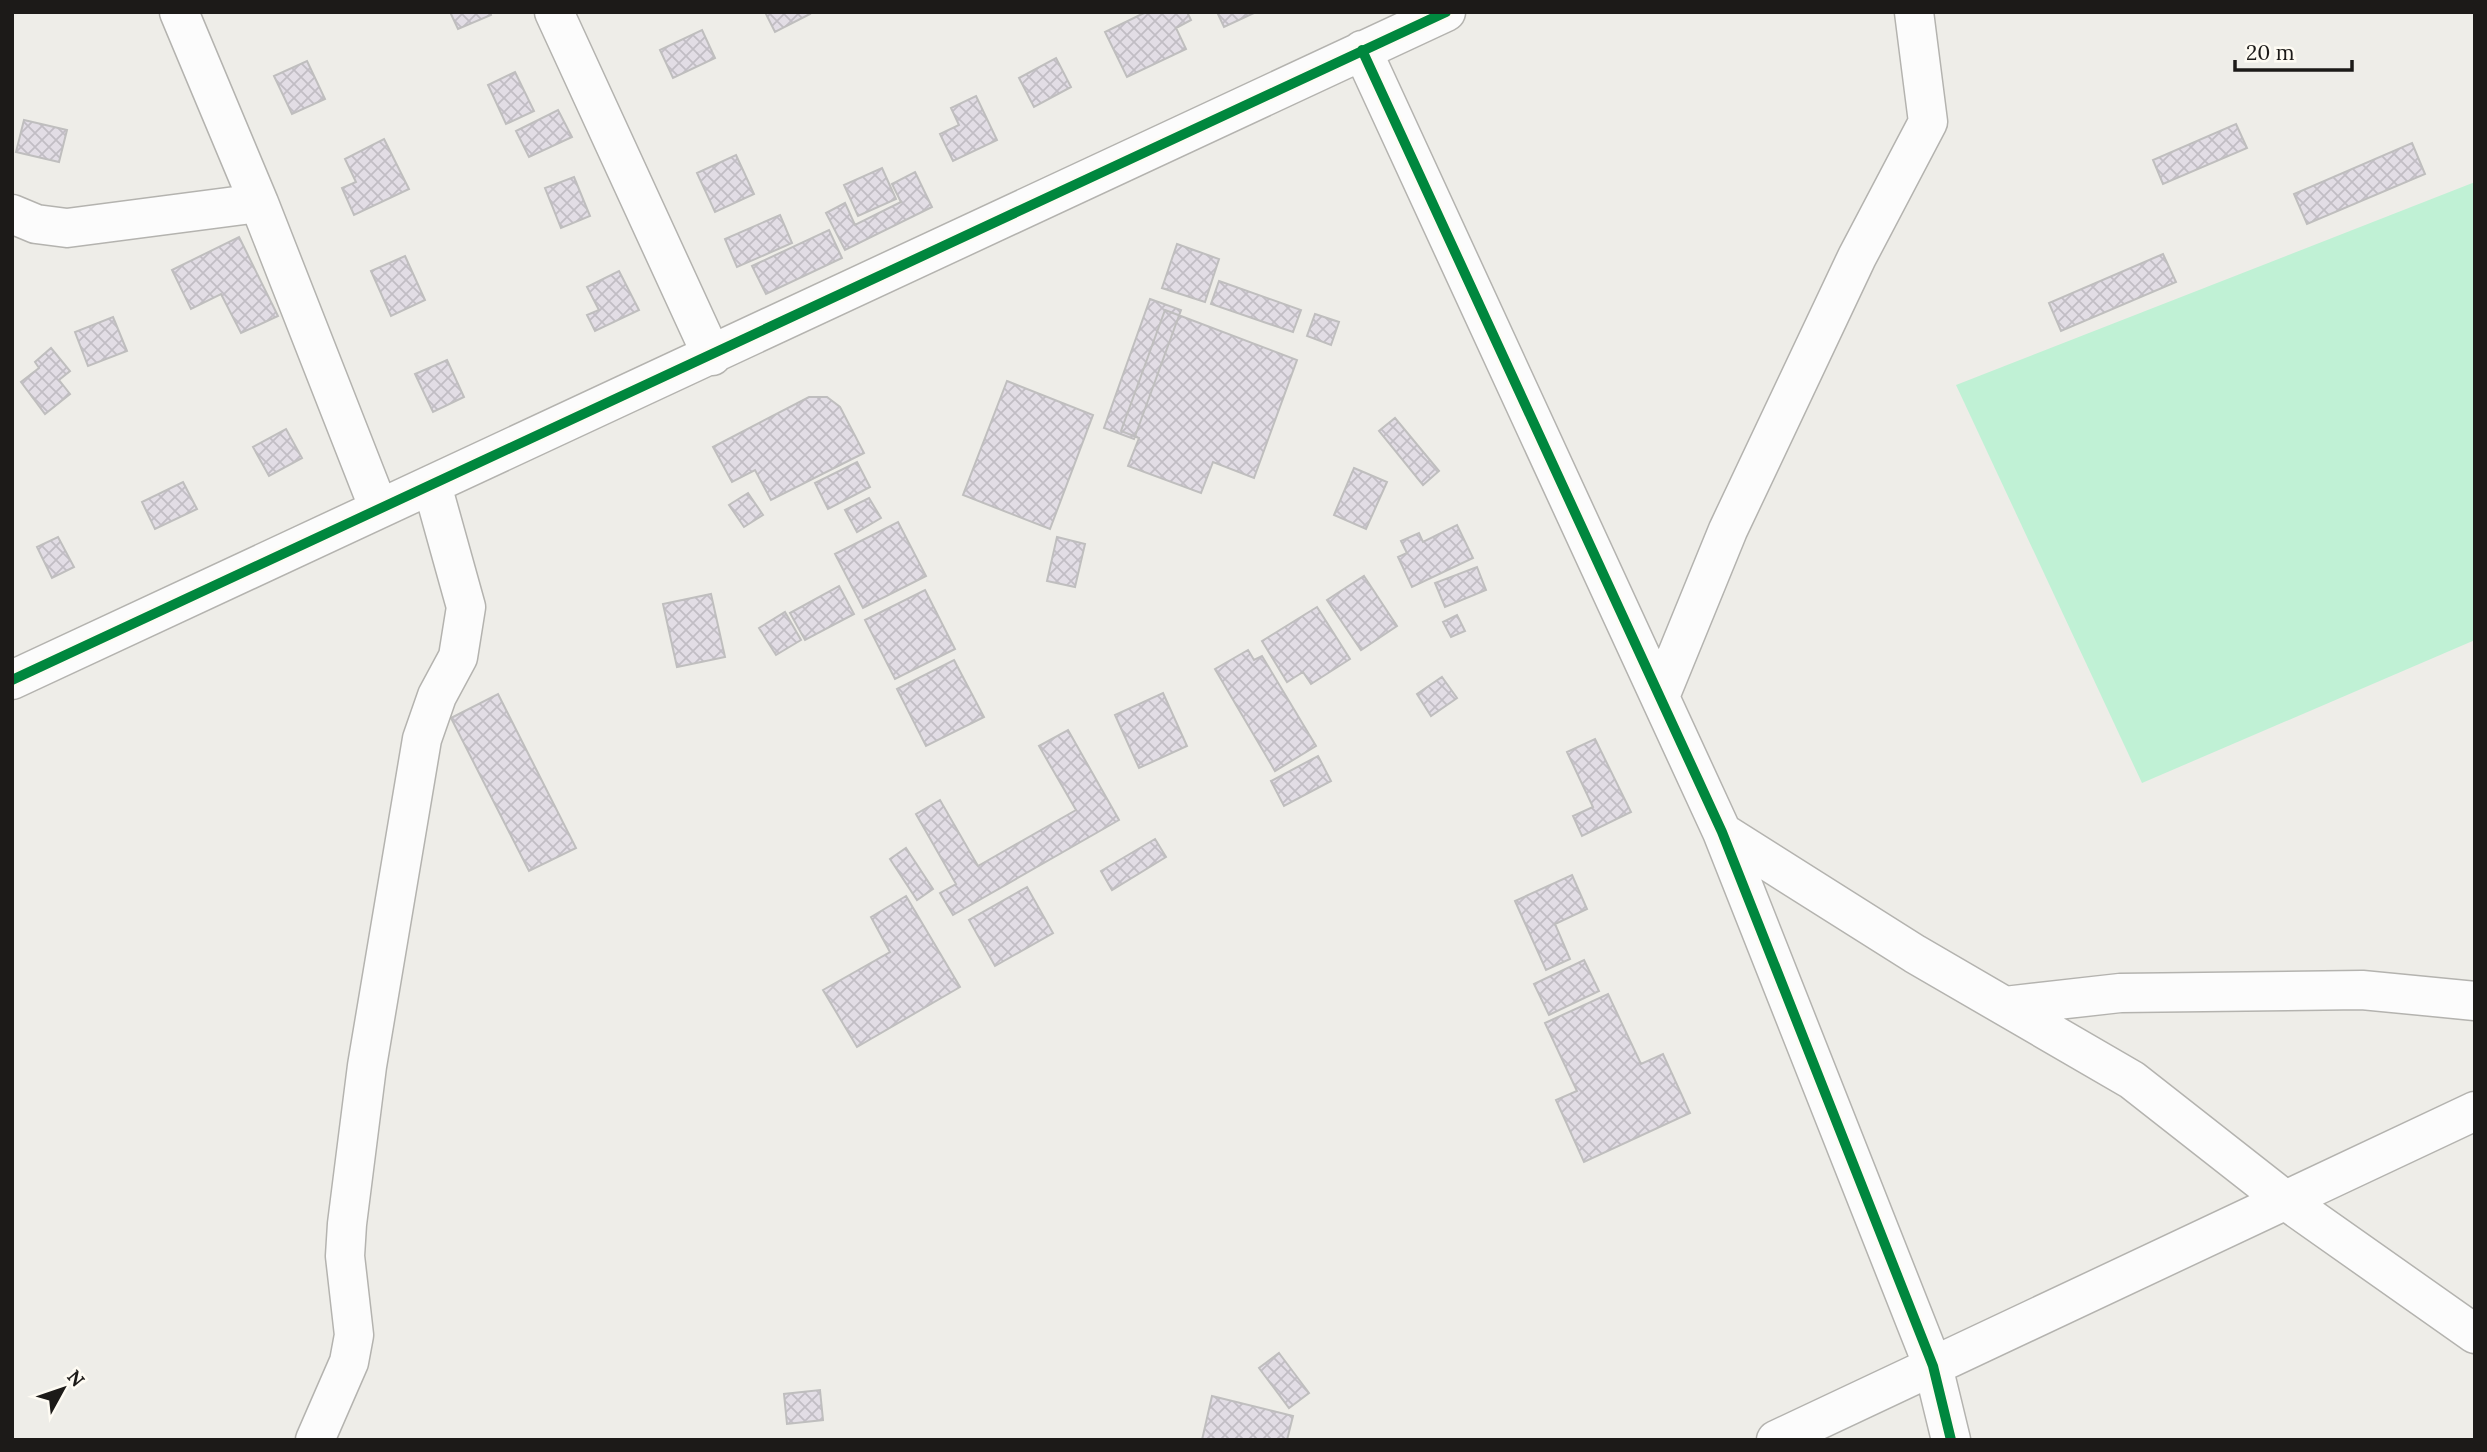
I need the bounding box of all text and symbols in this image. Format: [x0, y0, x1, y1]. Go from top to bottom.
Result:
scale bar [2235, 28, 2352, 72]
text: 20 m [2246, 39, 2295, 66]
north arrow [28, 1354, 98, 1424]
text: N [62, 1365, 90, 1392]

